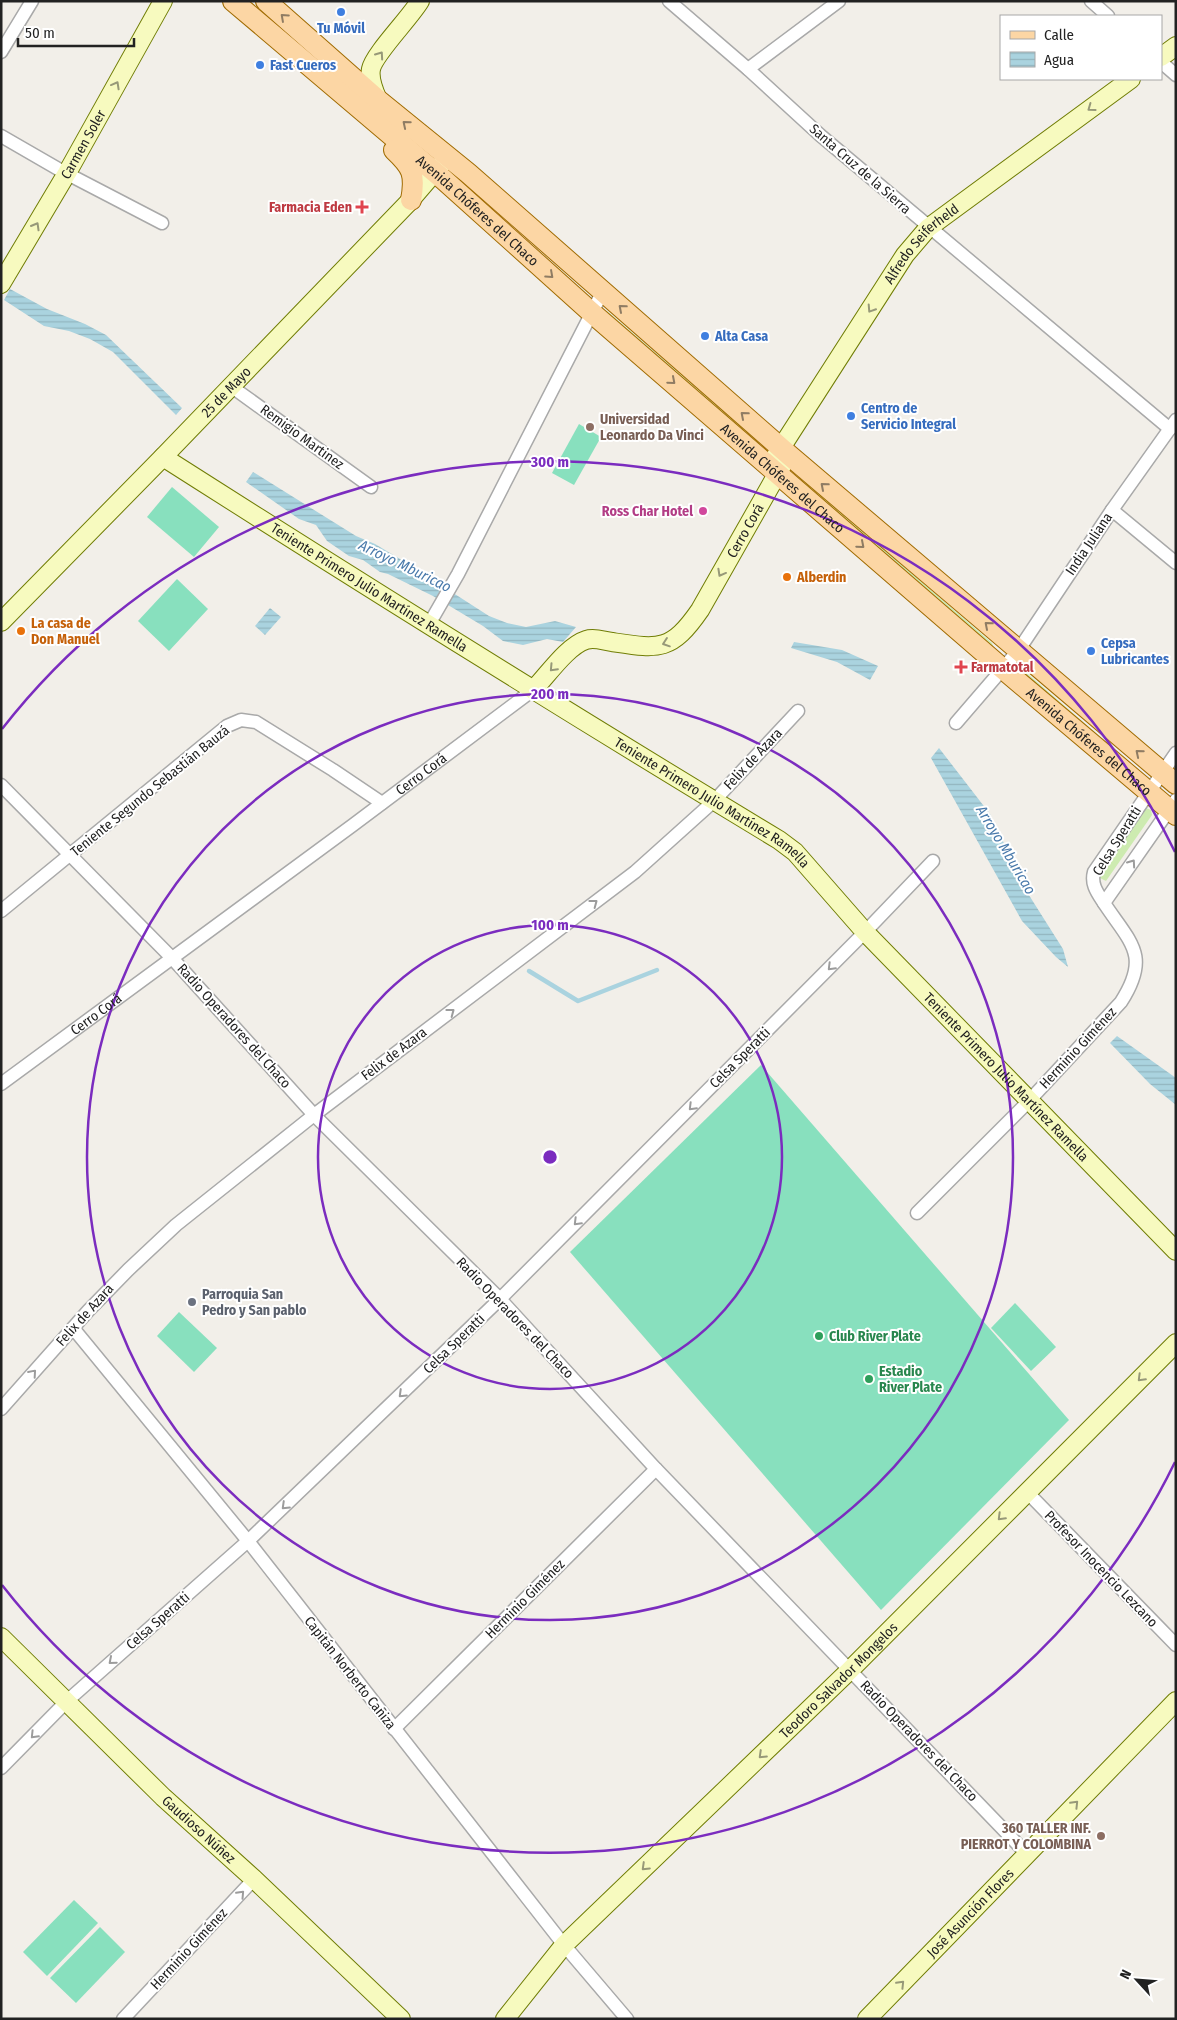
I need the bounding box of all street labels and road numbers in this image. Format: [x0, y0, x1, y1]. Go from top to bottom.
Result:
street label: Carmen Soler [57, 106, 109, 182]
street label: Santa Cruz de la Sierra [806, 120, 914, 218]
street label: Avenida Chóferes del Chaco [413, 152, 542, 270]
street label: Alfredo Seiferheld [880, 200, 962, 287]
street label: 25 de Mayo [198, 363, 254, 421]
street label: Remigio Martinez [257, 401, 347, 473]
street label: Avenida Chóferes del Chaco [717, 420, 848, 536]
street label: Cerro Corá [723, 500, 767, 561]
street label: India Juliana [1062, 509, 1116, 578]
street label: Teniente Primero Julio Martínez Ramella [268, 519, 471, 655]
street label: Avenida Chóferes del Chaco [1023, 684, 1155, 799]
street label: Teniente Segundo Sebastián Bauzá [67, 722, 233, 860]
street label: Felix de Azara [720, 725, 786, 793]
street label: Teniente Primero Julio Martínez Ramella [612, 733, 813, 871]
street label: Cerro Corá [392, 749, 450, 799]
street label: Celsa Speratti [1089, 803, 1145, 879]
street label: Radio Operadores del Chaco [174, 960, 294, 1092]
street label: Teniente Primero Julio Martínez Ramella [920, 989, 1092, 1165]
street label: Cerro Corá [67, 990, 125, 1039]
street label: Herminio Giménez [1036, 1003, 1120, 1092]
street label: Felix de Azara [358, 1024, 430, 1084]
street label: Celsa Speratti [706, 1024, 774, 1092]
street label: Radio Operadores del Chaco [453, 1254, 577, 1382]
street label: Felix de Azara [53, 1280, 117, 1350]
street label: Celsa Speratti [420, 1311, 488, 1377]
street label: Profesor Inocencio Lezcano [1041, 1507, 1161, 1631]
street label: Herminio Giménez [482, 1556, 568, 1642]
street label: Celsa Speratti [123, 1589, 193, 1653]
street label: Capitán Norberto Cañiza [301, 1613, 400, 1733]
street label: Teodoro Salvador Mongelos [776, 1619, 901, 1742]
street label: Radio Operadores del Chaco [857, 1677, 981, 1805]
street label: Gaudioso Núñez [159, 1792, 239, 1867]
street label: José Asunción Flores [923, 1865, 1017, 1961]
street label: Herminio Giménez [147, 1904, 231, 1993]

